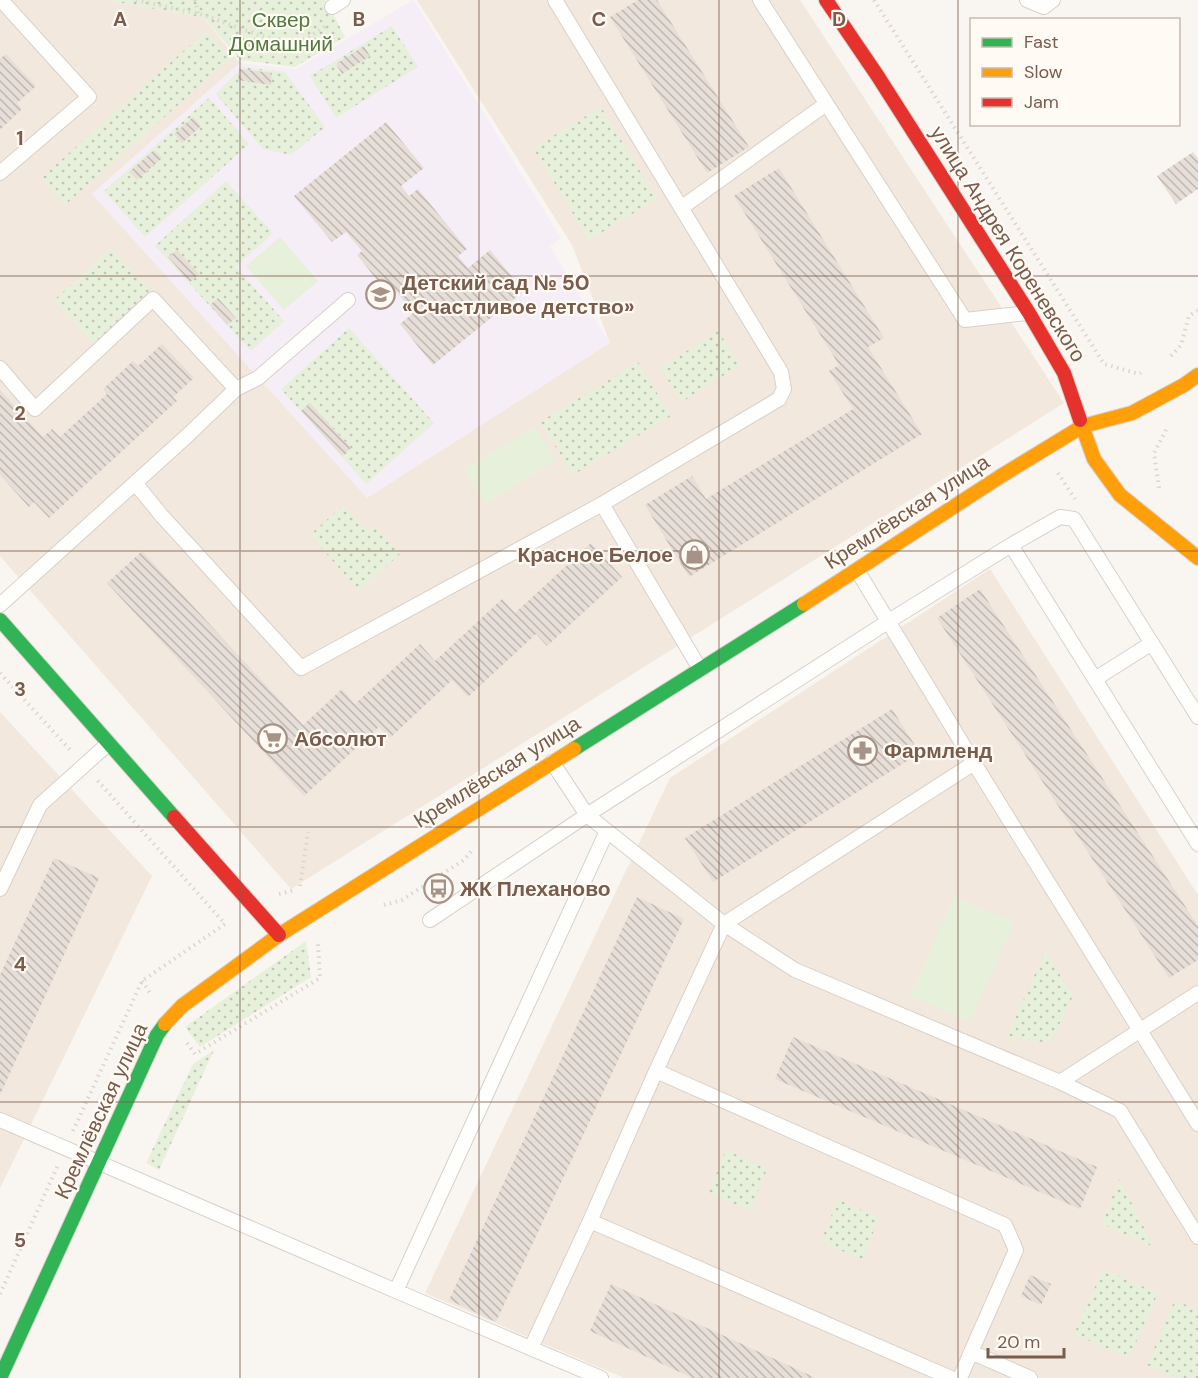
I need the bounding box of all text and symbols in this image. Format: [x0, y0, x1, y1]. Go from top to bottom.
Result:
text: A [113, 6, 127, 32]
park label: Сквер Домашний [229, 6, 333, 58]
text: B [353, 6, 365, 32]
text: C [592, 6, 606, 32]
text: D [832, 6, 846, 32]
legend [970, 18, 1180, 126]
text: Fast [1024, 30, 1059, 54]
text: Slow [1024, 60, 1063, 84]
text: Jam [1024, 90, 1059, 114]
street label: улица Андрея Кореневского [924, 121, 1092, 367]
text: 1 [16, 125, 24, 151]
place label: Детский сад № 50 «Счастливое детство» [402, 269, 635, 321]
school or university icon: Детский сад № 50 «Счастливое детство» [365, 279, 397, 311]
text: 2 [14, 400, 26, 426]
street label: Кремлёвская улица [819, 448, 995, 576]
shop icon: Красное Белое [678, 539, 710, 571]
place label: Красное Белое [518, 541, 673, 569]
text: 3 [14, 676, 26, 702]
street label: Кремлёвская улица [408, 709, 586, 835]
supermarket icon: Абсолют [257, 723, 289, 755]
place label: Абсолют [294, 725, 387, 753]
pharmacy icon: Фармленд [847, 735, 879, 767]
place label: Фармленд [884, 737, 992, 765]
bus stop icon: ЖК Плеханово [423, 873, 455, 905]
place label: ЖК Плеханово [459, 875, 611, 903]
text: 4 [14, 951, 27, 977]
street label: Кремлёвская улица [48, 1018, 154, 1204]
text: 5 [14, 1227, 26, 1253]
scale bar [988, 1321, 1064, 1359]
text: 20 m [997, 1330, 1040, 1354]

